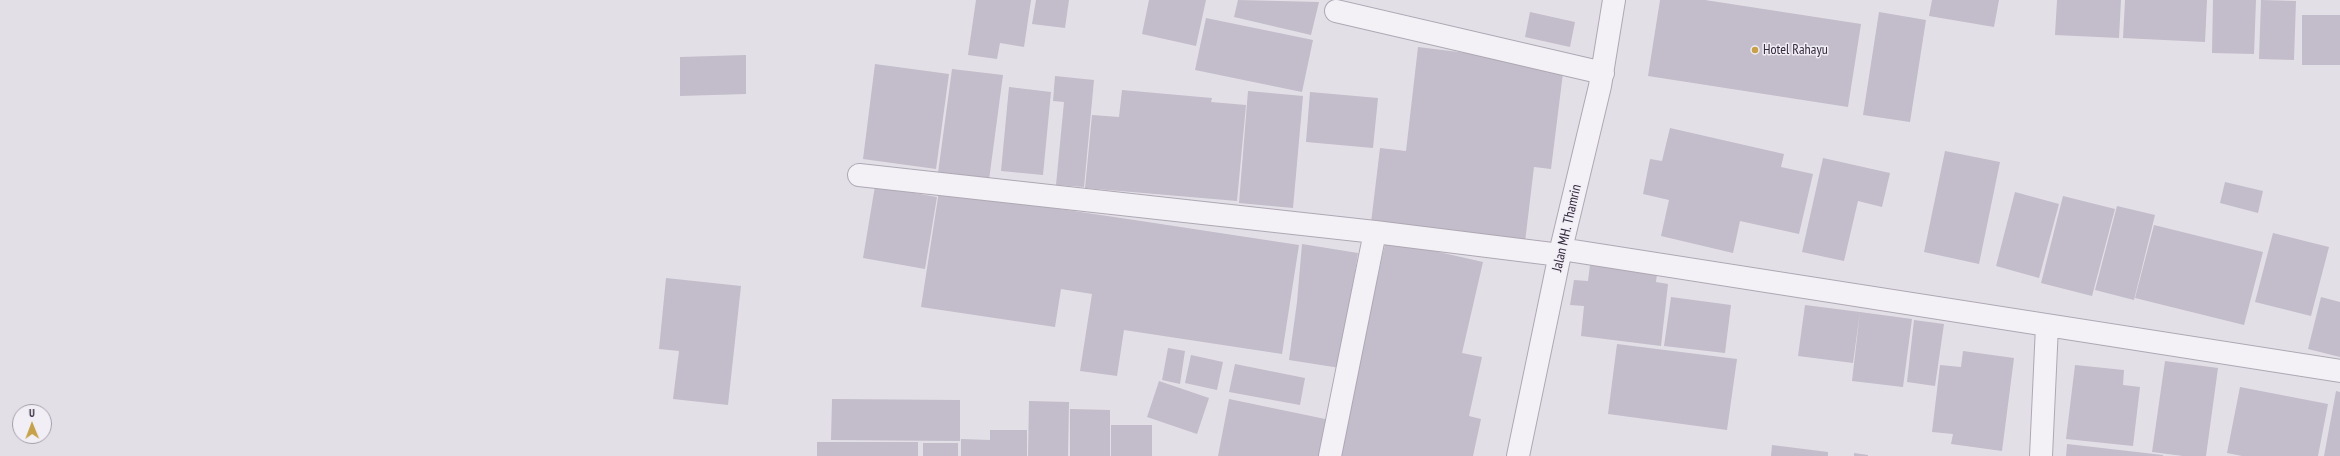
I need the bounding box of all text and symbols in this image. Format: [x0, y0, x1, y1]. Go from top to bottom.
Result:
place label: Hotel Rahayu [1763, 42, 1828, 58]
marker: Hotel Rahayu [1750, 45, 1760, 55]
street label: Jalan MH. Thamrin [1549, 183, 1585, 273]
north arrow [12, 404, 52, 444]
text: U [29, 406, 35, 420]

